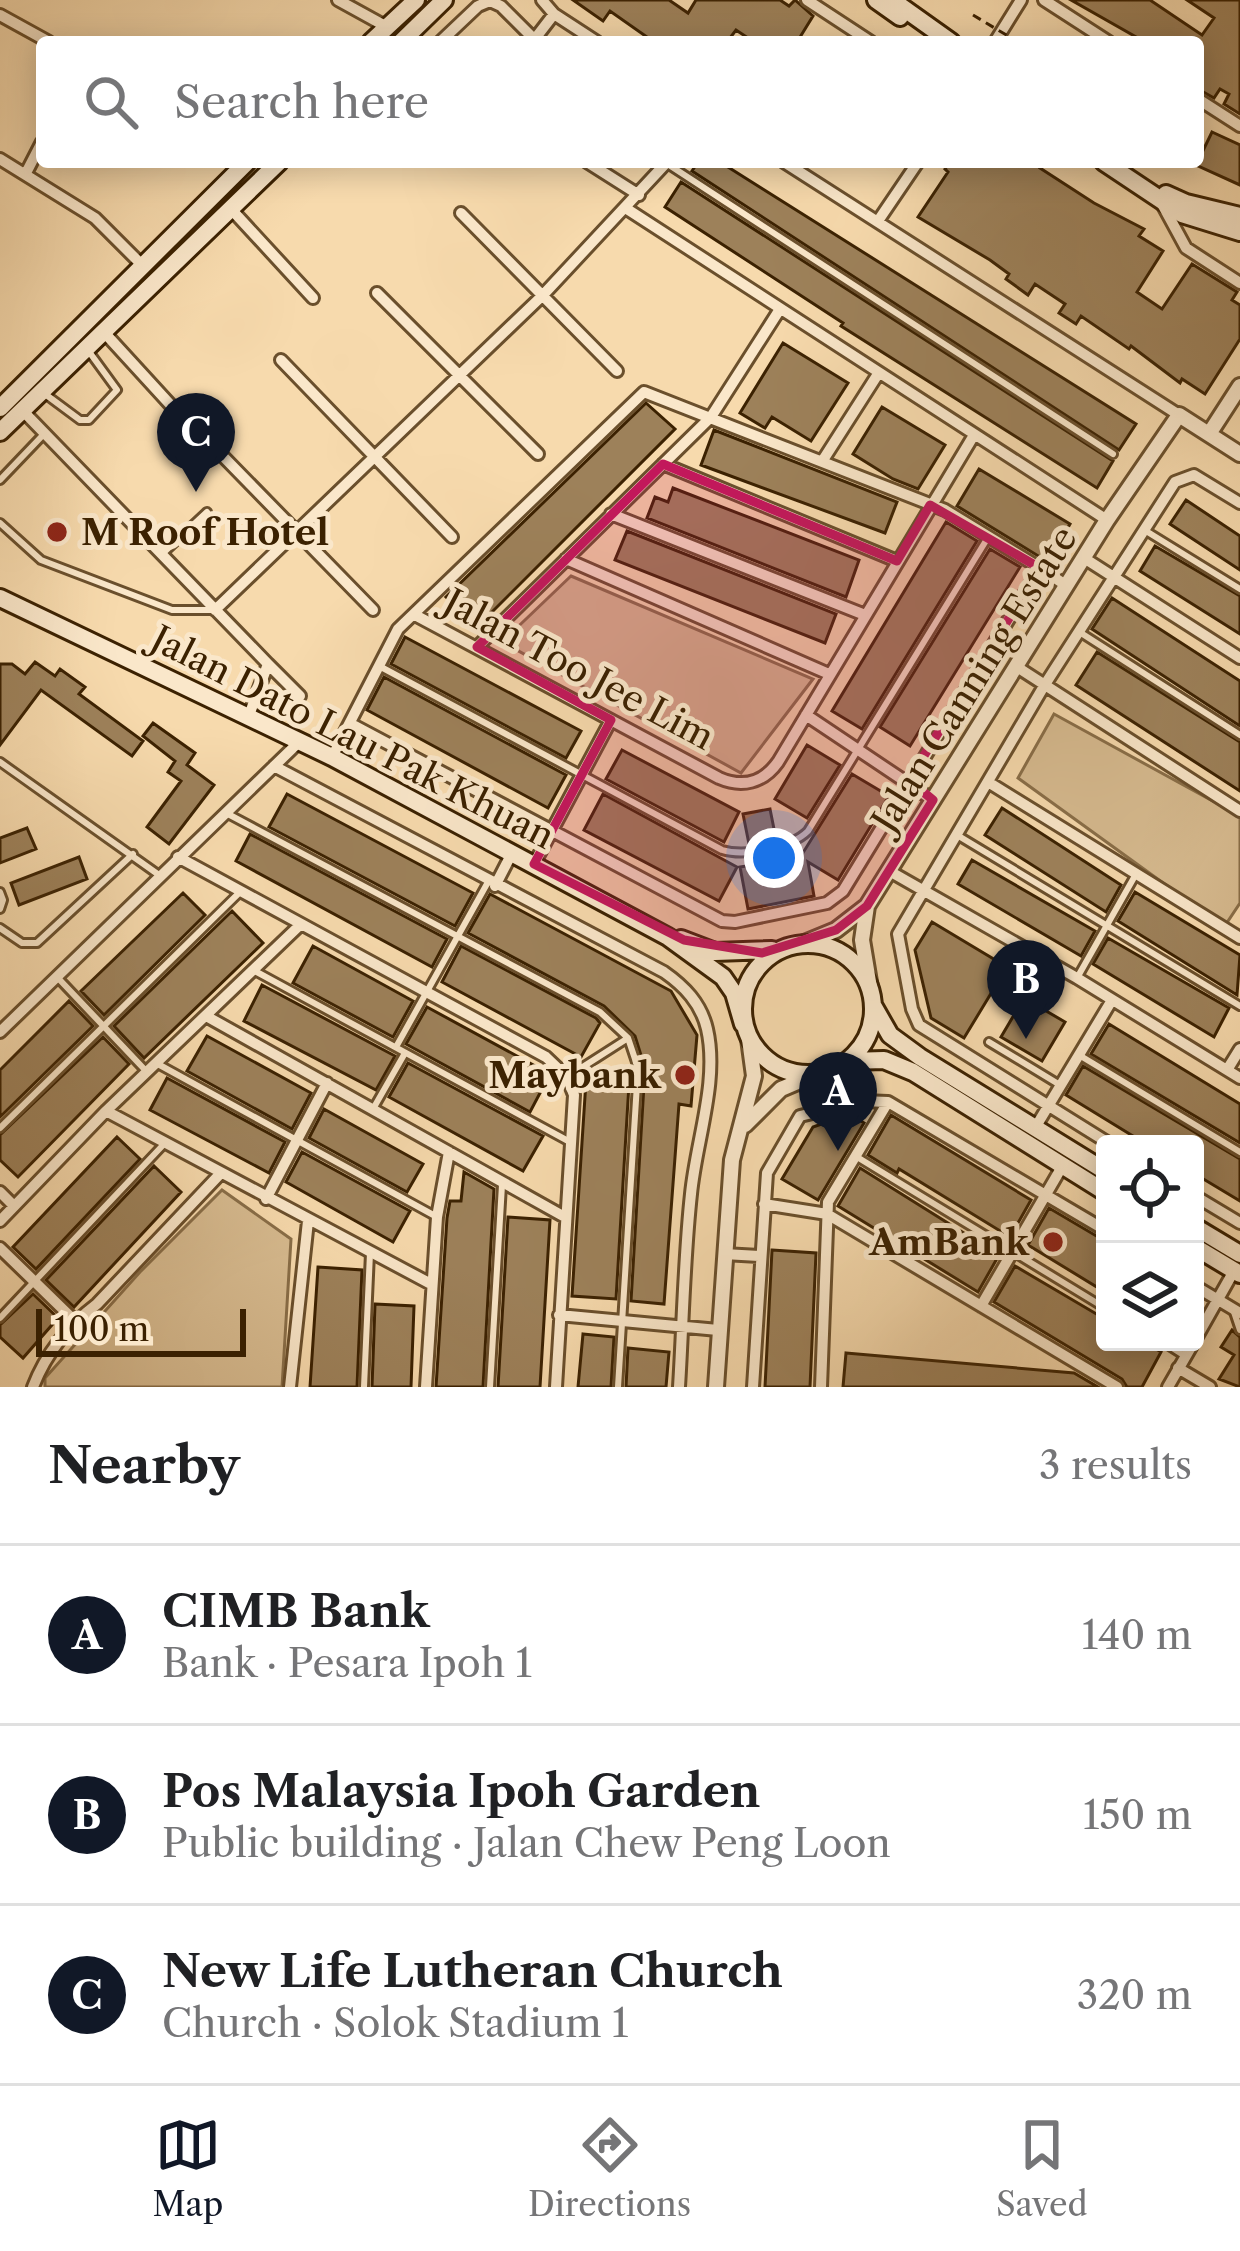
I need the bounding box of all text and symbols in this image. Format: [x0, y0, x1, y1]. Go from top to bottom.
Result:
search box [36, 36, 1204, 168]
icon: search [78, 69, 144, 135]
text: Search here [174, 74, 429, 130]
pin: C [157, 393, 235, 492]
place label: M Roof Hotel [81, 510, 329, 554]
street label: Jalan Canning Estate [859, 518, 1086, 844]
marker: M Roof Hotel [44, 519, 70, 545]
street label: Jalan Too Jee Lim [432, 577, 722, 759]
street label: Jalan Dato Lau Pak Khuan [140, 614, 562, 858]
your location [744, 828, 804, 888]
pin: B [987, 940, 1065, 1039]
pin: A [799, 1052, 877, 1151]
place label: Maybank [488, 1053, 662, 1097]
marker: Maybank [672, 1062, 698, 1088]
map controls [1096, 1135, 1204, 1351]
button: locate [1096, 1135, 1204, 1243]
place label: AmBank [868, 1220, 1030, 1264]
marker: AmBank [1040, 1229, 1066, 1255]
button: layers [1096, 1243, 1204, 1351]
scale bar [36, 1303, 246, 1356]
text: 100 m [54, 1309, 149, 1350]
text: Nearby [48, 1434, 240, 1496]
text: 3 results [1039, 1441, 1192, 1489]
text: CIMB Bank [162, 1583, 430, 1639]
text: A [72, 1611, 102, 1659]
text: 140 m [1082, 1611, 1192, 1659]
text: Bank · Pesara Ipoh 1 [162, 1639, 532, 1687]
text: Pos Malaysia Ipoh Garden [162, 1763, 760, 1819]
text: B [73, 1791, 102, 1839]
text: 150 m [1083, 1791, 1192, 1839]
text: Public building · Jalan Chew Peng Loon [162, 1819, 891, 1867]
text: New Life Lutheran Church [162, 1943, 783, 1999]
text: C [71, 1971, 103, 2019]
text: 320 m [1077, 1971, 1192, 2019]
text: Church · Solok Stadium 1 [162, 1999, 628, 2047]
tab: Map [152, 2112, 223, 2225]
tab: Directions [528, 2112, 691, 2225]
tab: Saved [996, 2112, 1088, 2225]

